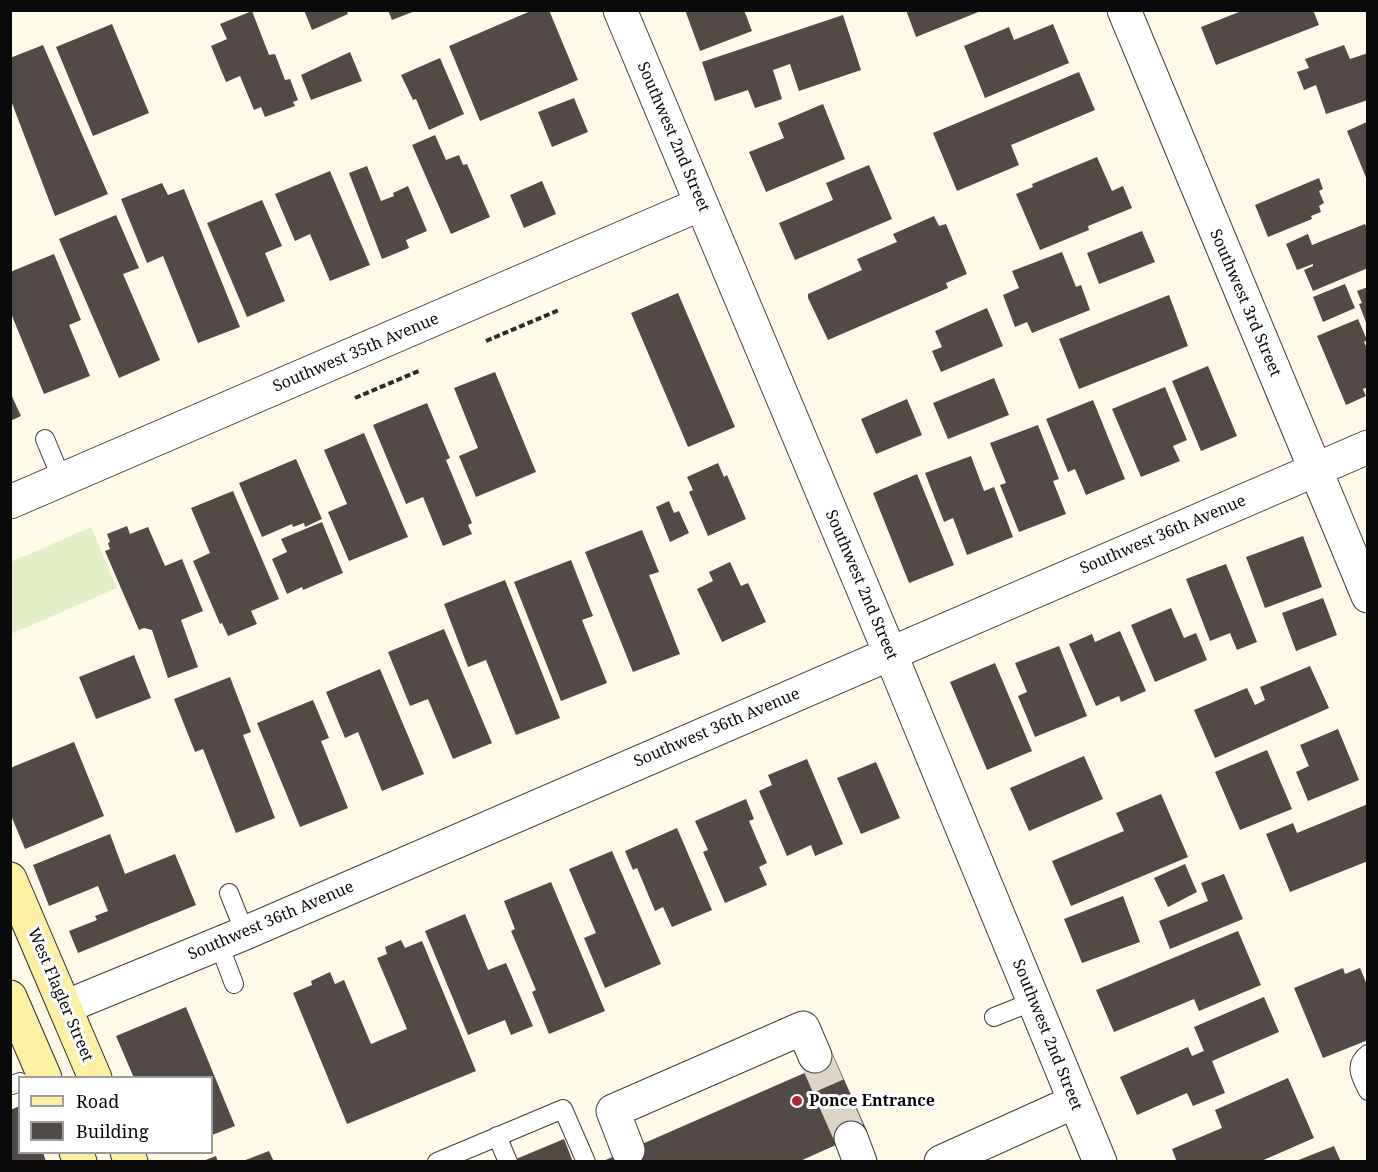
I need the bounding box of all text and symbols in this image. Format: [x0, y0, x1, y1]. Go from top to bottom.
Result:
street label: Southwest 2nd Street [633, 59, 713, 215]
street label: Southwest 3rd Street [1205, 226, 1285, 380]
street label: Southwest 35th Avenue [270, 309, 442, 397]
street label: Southwest 36th Avenue [1077, 491, 1249, 579]
street label: Southwest 2nd Street [821, 507, 901, 663]
street label: Southwest 36th Avenue [631, 684, 803, 772]
street label: Southwest 36th Avenue [185, 877, 357, 965]
street label: West Flagler Street [23, 925, 97, 1065]
street label: Southwest 2nd Street [1008, 957, 1086, 1113]
legend [18, 1076, 213, 1154]
text: Road [76, 1089, 119, 1113]
place label: Ponce Entrance [809, 1091, 935, 1111]
marker: Ponce Entrance [790, 1094, 804, 1108]
text: Building [76, 1119, 149, 1143]

